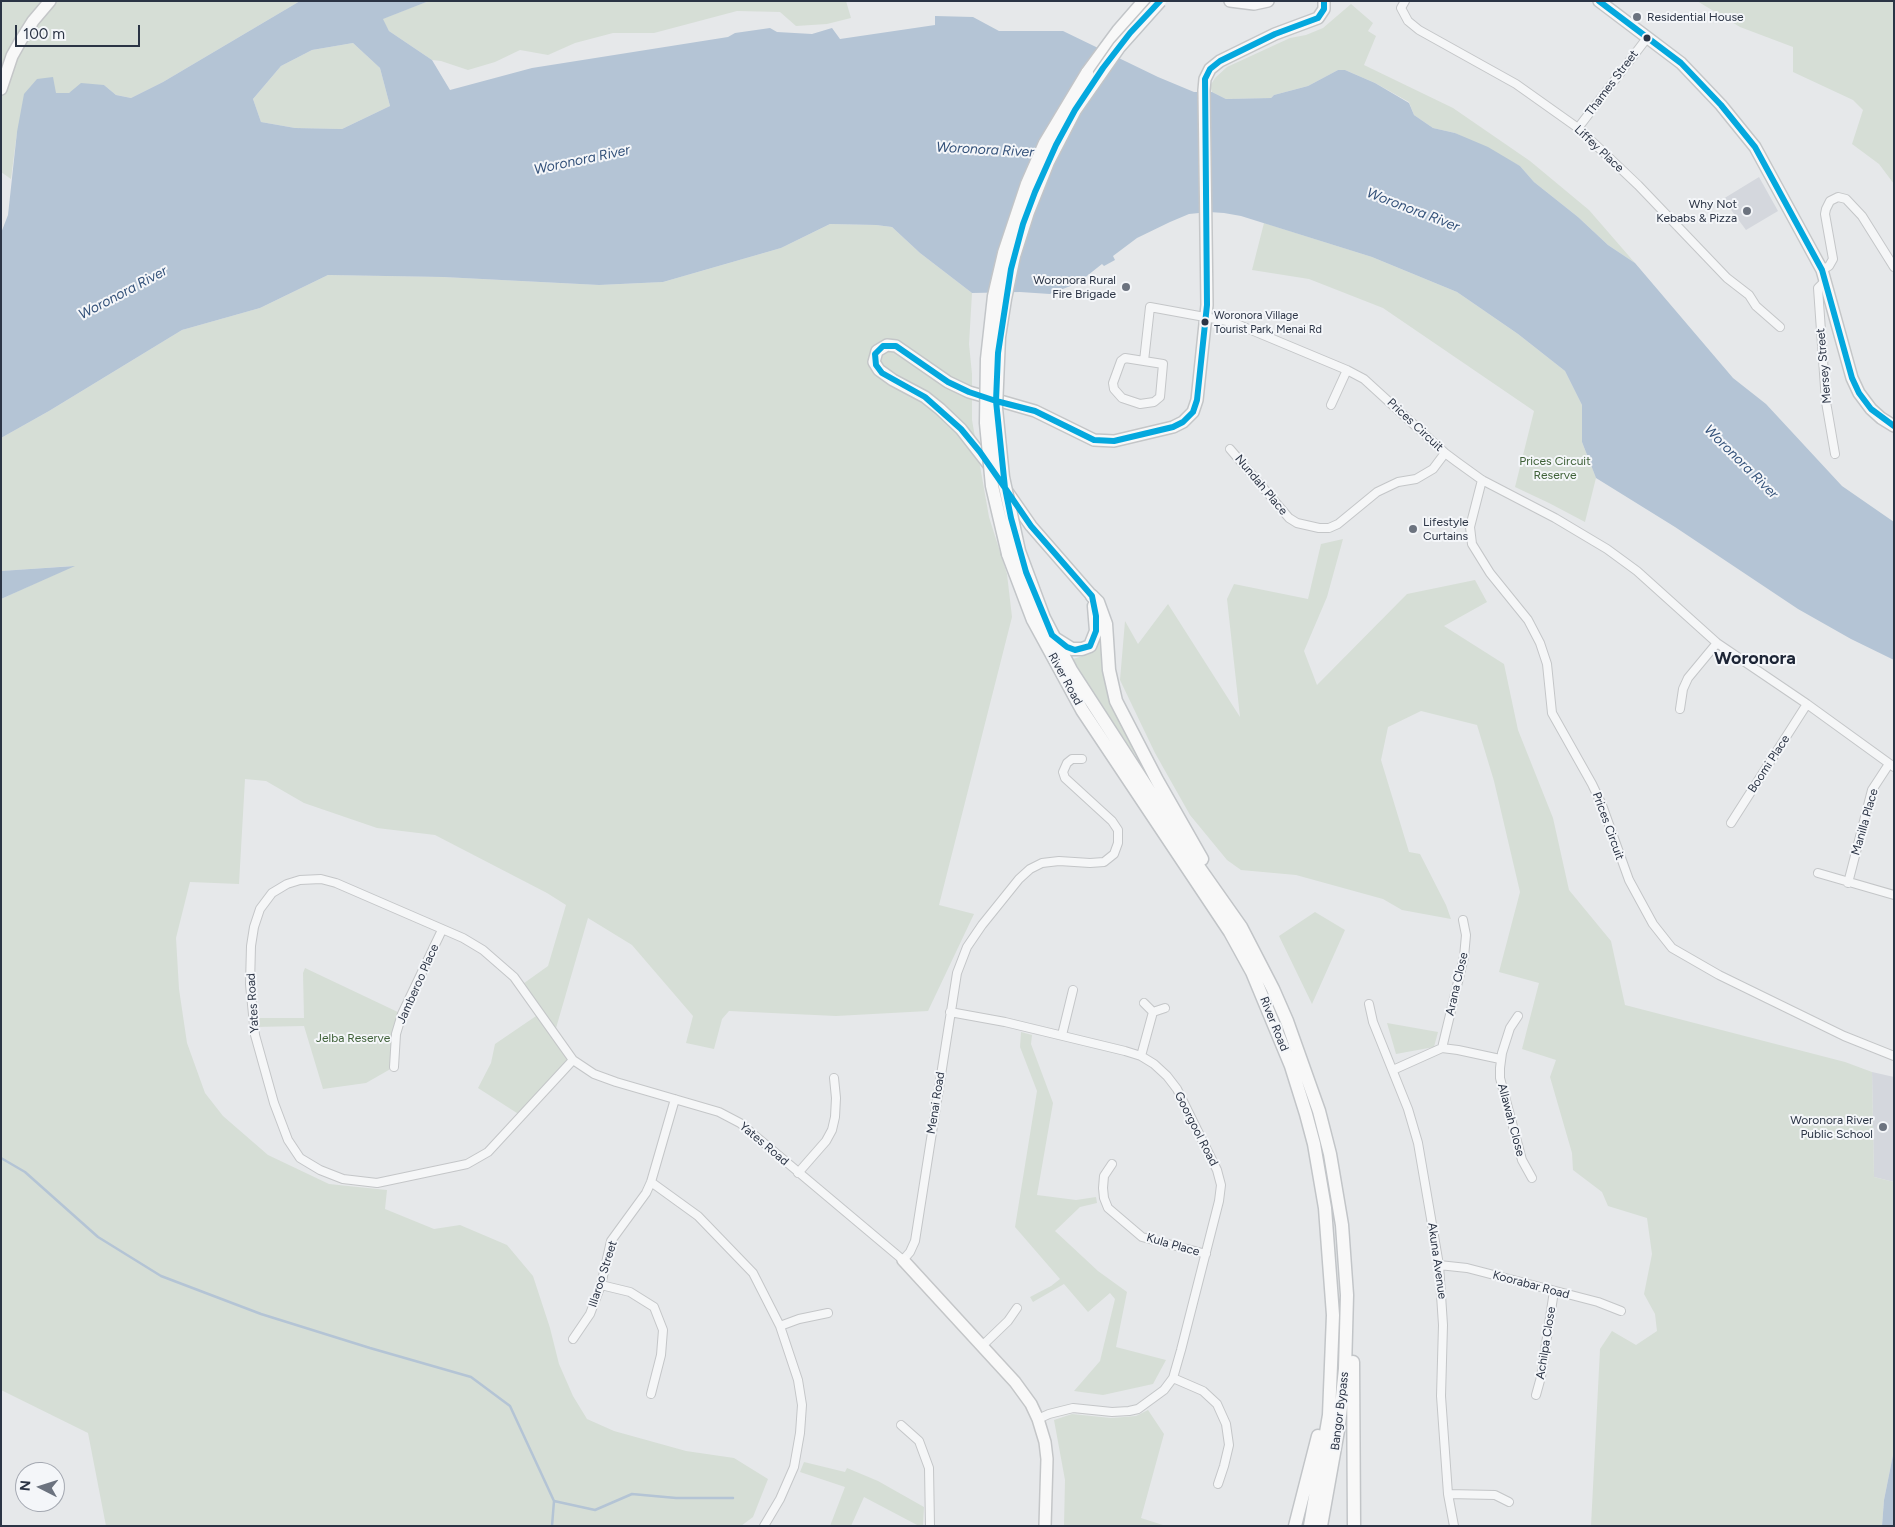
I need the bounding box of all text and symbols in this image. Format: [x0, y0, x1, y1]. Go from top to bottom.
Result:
place label: Residential House [1647, 10, 1744, 24]
marker: Residential House [1631, 11, 1643, 23]
scale bar [18, 15, 142, 47]
text: 100 m [23, 25, 65, 43]
unlabelled marker [1642, 33, 1652, 43]
street label: Thames Street [1583, 47, 1641, 119]
street label: Liffey Place [1571, 123, 1627, 175]
water label: Woronora River [936, 139, 1034, 161]
water label: Woronora River [532, 142, 632, 178]
water label: Woronora River [1364, 185, 1462, 235]
place label: Why Not Kebabs & Pizza [1656, 197, 1737, 225]
marker: Why Not Kebabs & Pizza [1741, 205, 1753, 217]
water label: Woronora River [76, 263, 170, 323]
place label: Woronora Rural Fire Brigade [1033, 273, 1116, 301]
marker: Woronora Rural Fire Brigade [1120, 281, 1132, 293]
place label: Woronora Village Tourist Park, Menai Rd [1214, 309, 1322, 335]
marker: Woronora Village Tourist Park, Menai Rd [1200, 317, 1210, 327]
street label: Mersey Street [1814, 328, 1834, 404]
street label: Prices Circuit [1384, 395, 1446, 455]
water label: Woronora River [1700, 421, 1782, 503]
street label: Nundah Place [1232, 452, 1290, 518]
park label: Prices Circuit Reserve [1519, 454, 1591, 482]
place label: Lifestyle Curtains [1423, 515, 1469, 543]
marker: Lifestyle Curtains [1407, 523, 1419, 535]
district label: Woronora [1714, 648, 1796, 670]
street label: River Road [1045, 650, 1085, 708]
street label: Boomi Place [1745, 732, 1793, 796]
street label: Manilla Place [1849, 787, 1881, 857]
street label: Prices Circuit [1589, 790, 1627, 862]
street label: Jamberoo Place [394, 942, 442, 1026]
street label: Arana Close [1443, 951, 1471, 1017]
street label: Yates Road [244, 973, 262, 1033]
street label: River Road [1257, 995, 1291, 1053]
park label: Jelba Reserve [316, 1031, 390, 1045]
street label: Menai Road [924, 1071, 948, 1135]
street label: Allawah Close [1494, 1082, 1528, 1158]
street label: Goorgool Road [1171, 1090, 1221, 1168]
place label: Woronora River Public School [1790, 1113, 1873, 1141]
street label: Yates Road [736, 1119, 792, 1169]
marker: Woronora River Public School [1877, 1121, 1889, 1133]
street label: Akuna Avenue [1425, 1222, 1449, 1300]
street label: Kula Place [1145, 1231, 1201, 1259]
street label: Illaroo Street [585, 1239, 621, 1309]
street label: Koorabar Road [1491, 1268, 1571, 1302]
street label: Achilpa Close [1533, 1306, 1559, 1380]
street label: Bangor Bypass [1328, 1371, 1352, 1451]
north arrow [15, 1462, 65, 1512]
text: N [17, 1480, 34, 1492]

